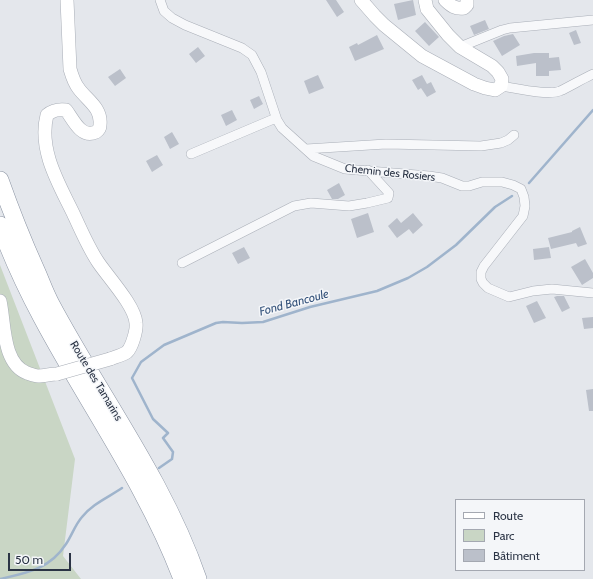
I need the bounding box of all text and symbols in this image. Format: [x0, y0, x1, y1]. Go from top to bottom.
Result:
street label: Chemin des Rosiers [344, 162, 436, 184]
water label: Fond Bancoule [258, 287, 330, 319]
street label: Route des Tamarins [67, 339, 125, 423]
legend [455, 499, 585, 571]
text: Route [493, 508, 523, 523]
text: Parc [493, 528, 515, 543]
scale bar [10, 545, 73, 571]
text: Bâtiment [493, 548, 540, 563]
text: 50 m [15, 552, 43, 567]

